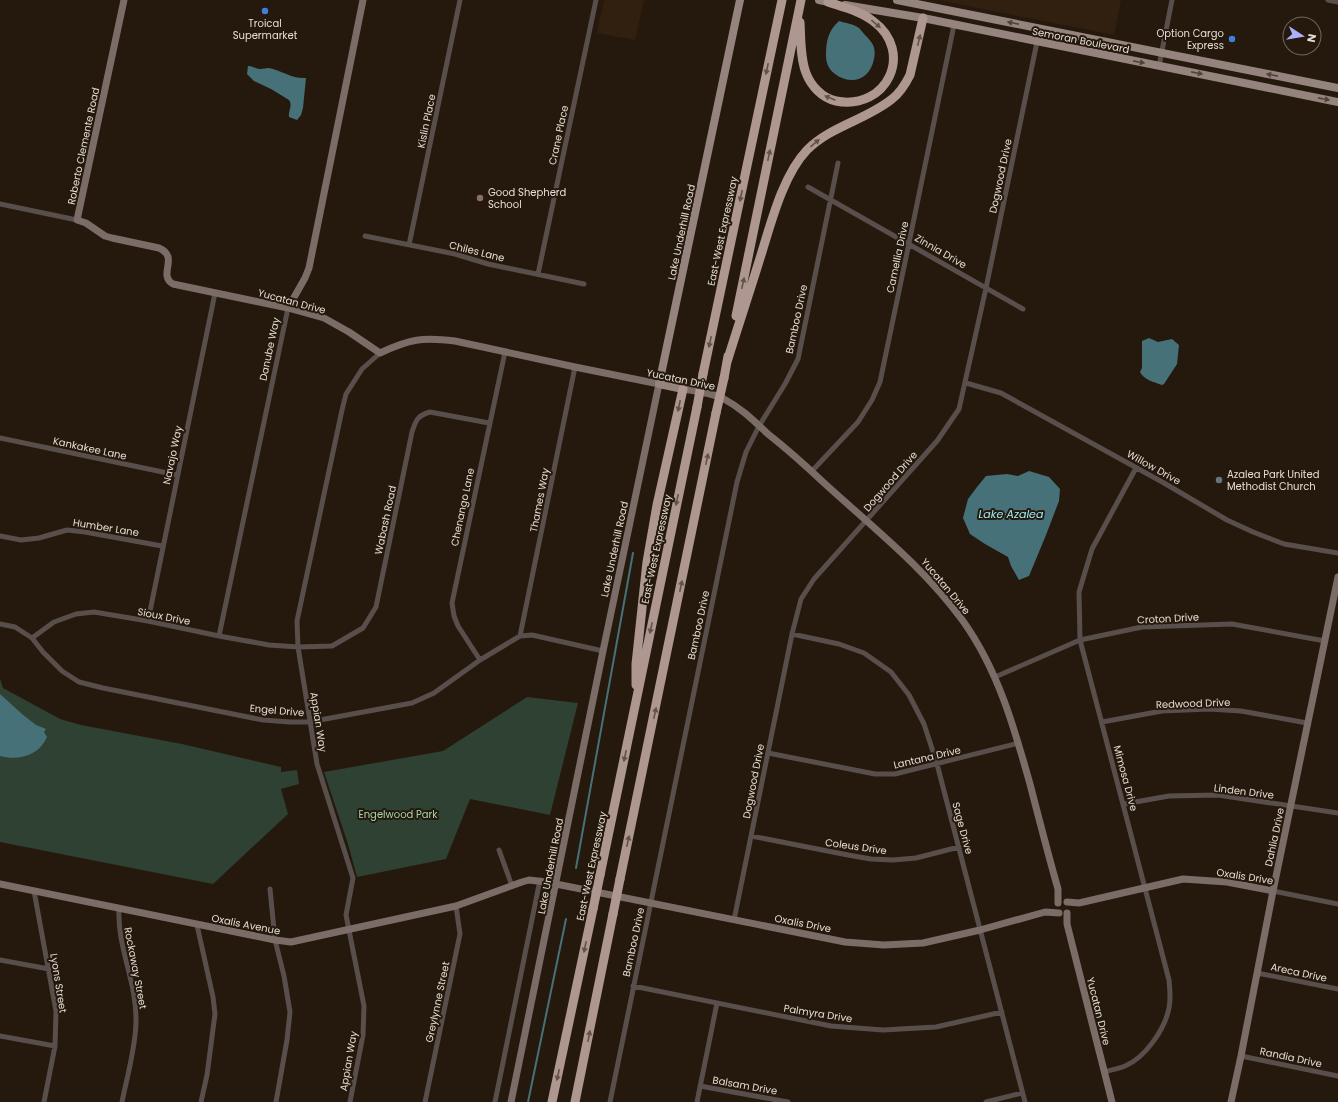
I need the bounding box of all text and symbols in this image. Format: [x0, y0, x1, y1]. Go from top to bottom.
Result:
marker: Troical Supermarket [260, 6, 270, 16]
place label: Troical Supermarket [233, 16, 298, 43]
north arrow [1282, 16, 1322, 56]
one-way arrow [871, 19, 882, 28]
one-way arrow [1007, 20, 1019, 26]
street label: Semoran Boulevard [1031, 24, 1131, 57]
place label: Option Cargo Express [1156, 26, 1224, 53]
text: N [1303, 32, 1320, 44]
one-way arrow [916, 34, 922, 47]
marker: Option Cargo Express [1227, 34, 1237, 44]
one-way arrow [1133, 59, 1145, 65]
one-way arrow [764, 63, 770, 75]
one-way arrow [1191, 71, 1203, 77]
one-way arrow [1266, 71, 1278, 77]
street label: Roberto Clemente Road [64, 86, 103, 206]
street label: Kislin Place [413, 93, 440, 150]
one-way arrow [824, 95, 835, 101]
one-way arrow [1318, 96, 1331, 102]
street label: Crane Place [545, 104, 572, 166]
street label: Dogwood Drive [985, 138, 1016, 215]
one-way arrow [811, 139, 820, 148]
one-way arrow [767, 149, 773, 161]
street label: East-West Expressway [704, 175, 741, 287]
street label: Lake Underhill Road [664, 183, 699, 281]
place label: Good Shepherd School [488, 185, 566, 212]
one-way arrow [737, 190, 743, 202]
marker: Good Shepherd School [475, 193, 485, 203]
street label: Camellia Drive [883, 220, 912, 294]
street label: Zinnia Drive [912, 231, 969, 272]
street label: Chiles Lane [448, 237, 506, 266]
one-way arrow [741, 277, 747, 289]
street label: Bamboo Drive [782, 283, 811, 355]
street label: Yucatan Drive [256, 285, 327, 318]
street label: Danube Way [255, 316, 284, 382]
one-way arrow [707, 336, 713, 348]
street label: Yucatan Drive [645, 365, 717, 394]
one-way arrow [675, 400, 681, 413]
street label: Navajo Way [159, 424, 186, 486]
street label: Kankakee Lane [52, 433, 128, 464]
street label: Willow Drive [1124, 446, 1183, 488]
street label: Dogwood Drive [860, 448, 921, 515]
one-way arrow [704, 453, 710, 465]
street label: Thames Way [526, 466, 553, 533]
street label: Chenango Lane [447, 467, 478, 547]
place label: Azalea Park United Methodist Church [1227, 467, 1319, 494]
marker: Azalea Park United Methodist Church [1214, 475, 1224, 485]
street label: Wabash Road [371, 484, 400, 556]
street label: East-West Expressway [638, 493, 675, 605]
one-way arrow [674, 494, 680, 507]
street label: Lake Underhill Road [597, 500, 632, 598]
water label: Lake Azalea [979, 506, 1044, 522]
street label: Humber Lane [72, 515, 140, 540]
street label: Yucatan Drive [917, 555, 974, 618]
one-way arrow [678, 580, 684, 592]
street label: Bamboo Drive [684, 589, 713, 661]
street label: Sioux Drive [136, 604, 192, 629]
street label: Croton Drive [1137, 609, 1199, 628]
one-way arrow [648, 622, 654, 634]
street label: Appian Way [306, 691, 331, 754]
street label: Redwood Drive [1156, 695, 1231, 712]
street label: Engel Drive [249, 701, 305, 720]
one-way arrow [652, 707, 658, 720]
street label: Dogwood Drive [739, 742, 768, 820]
street label: Lantana Drive [892, 742, 962, 773]
street label: Mimosa Drive [1110, 744, 1141, 813]
one-way arrow [621, 750, 627, 762]
street label: Linden Drive [1213, 780, 1275, 803]
street label: Sage Drive [948, 800, 977, 856]
street label: Dahlia Drive [1261, 806, 1288, 868]
park label: Engelwood Park [359, 807, 438, 822]
street label: East-West Expressway [573, 810, 610, 922]
street label: Lake Underhill Road [534, 817, 567, 915]
one-way arrow [626, 835, 632, 847]
street label: Coleus Drive [824, 835, 888, 858]
street label: Oxalis Drive [1215, 865, 1274, 888]
street label: Bamboo Drive [619, 906, 648, 978]
street label: Oxalis Avenue [210, 910, 282, 939]
street label: Oxalis Drive [773, 911, 832, 936]
street label: Rockaway Street [120, 926, 151, 1011]
one-way arrow [582, 941, 588, 954]
street label: Lyons Street [46, 952, 71, 1014]
street label: Areca Drive [1269, 959, 1328, 986]
street label: Greylynne Street [422, 960, 453, 1044]
street label: Yucatan Drive [1083, 976, 1114, 1047]
street label: Palmyra Drive [783, 1001, 853, 1026]
street label: Appian Way [336, 1030, 361, 1092]
one-way arrow [586, 1030, 592, 1042]
street label: Randia Drive [1259, 1044, 1323, 1071]
one-way arrow [555, 1068, 561, 1081]
street label: Balsam Drive [711, 1072, 778, 1099]

